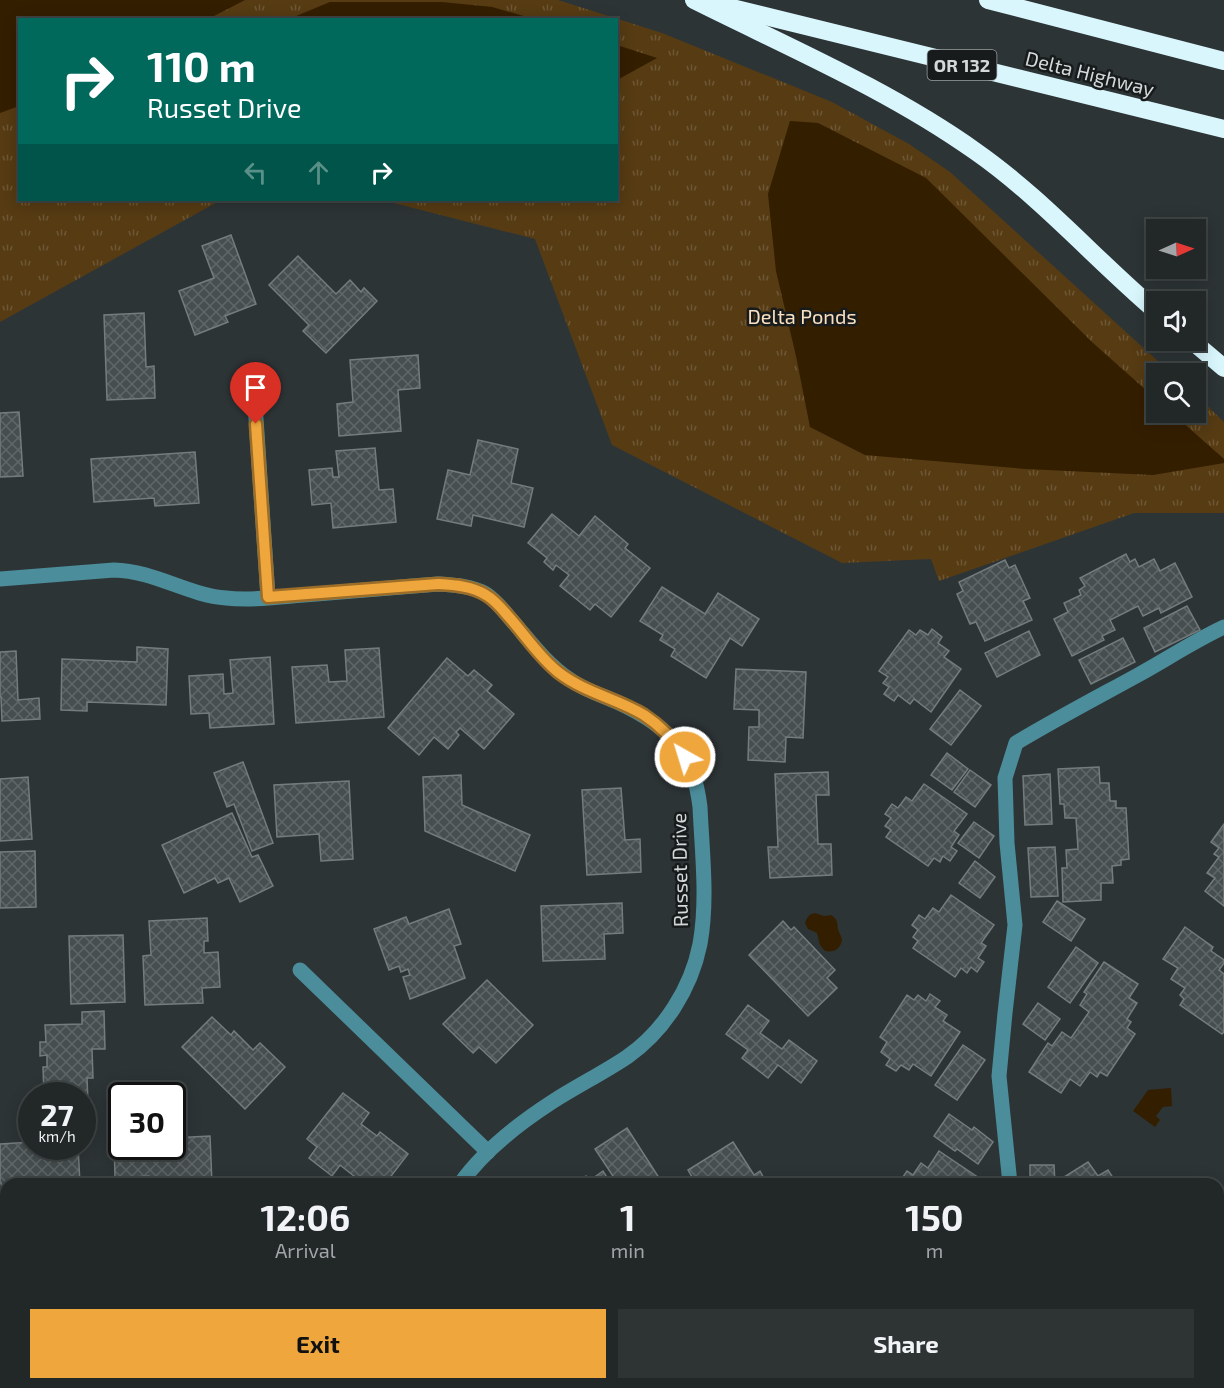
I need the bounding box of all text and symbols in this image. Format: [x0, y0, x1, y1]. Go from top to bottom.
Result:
text: 110 m [147, 40, 256, 90]
icon: right [48, 42, 126, 120]
street label: Delta Highway [1023, 45, 1157, 101]
road number: OR 132 [928, 50, 996, 80]
text: Russet Drive [147, 91, 301, 123]
icon: left [239, 156, 272, 189]
icon: ahead [302, 156, 335, 189]
icon: right [365, 156, 398, 189]
north arrow [1146, 219, 1206, 279]
map controls [1146, 219, 1206, 423]
button: sound [1146, 291, 1206, 351]
park label: Delta Ponds [747, 304, 857, 328]
pin [230, 362, 281, 424]
button: search [1146, 363, 1206, 423]
icon: arrive [239, 371, 272, 404]
position arrow [653, 725, 717, 789]
street label: Russet Drive [666, 813, 692, 927]
speed limit sign: 30 [108, 1082, 186, 1160]
text: 27 [40, 1096, 74, 1132]
text: km/h [38, 1127, 76, 1145]
text: 12:06 [261, 1195, 350, 1238]
text: 1 [620, 1195, 636, 1238]
text: 150 [905, 1195, 963, 1238]
text: Arrival [275, 1238, 336, 1262]
text: min [611, 1238, 645, 1262]
text: m [926, 1238, 943, 1262]
button: Exit [30, 1309, 606, 1378]
button: Share [618, 1309, 1194, 1378]

